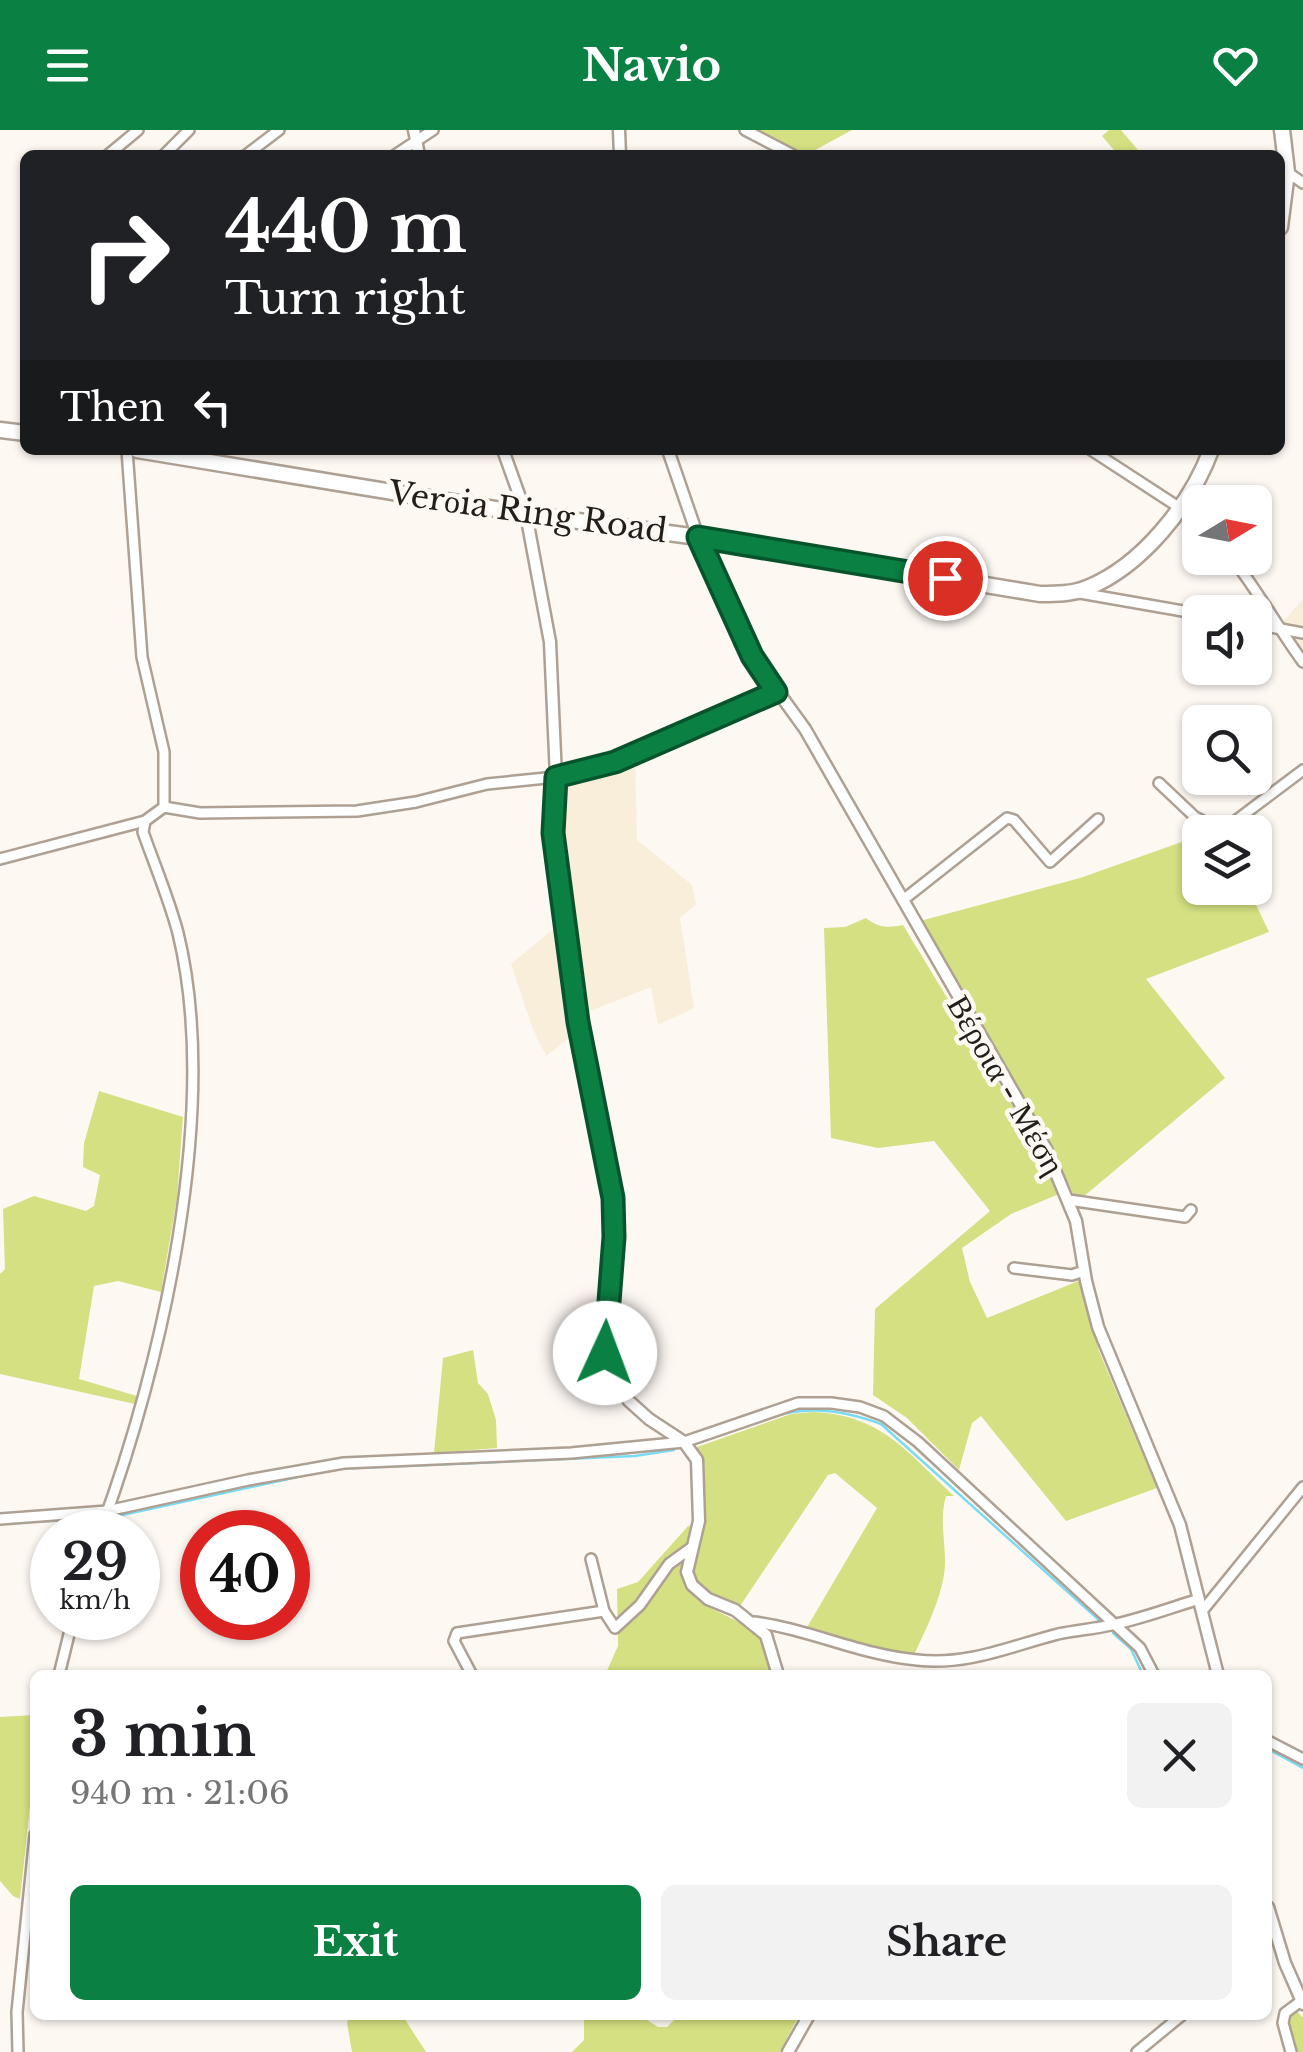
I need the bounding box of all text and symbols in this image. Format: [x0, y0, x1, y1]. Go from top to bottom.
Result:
text: Navio [582, 37, 721, 93]
icon: menu [40, 38, 95, 93]
icon: heart [1208, 38, 1263, 93]
text: 440 m [225, 184, 467, 271]
icon: right [60, 190, 190, 320]
text: Turn right [225, 270, 466, 326]
icon: left [185, 380, 240, 435]
text: Then [60, 384, 165, 431]
street label: Verοia Ring Road [385, 473, 670, 551]
north arrow [1182, 485, 1272, 575]
map controls [1182, 485, 1272, 905]
pin [903, 536, 988, 621]
icon: arrive [918, 551, 973, 606]
button: sound [1182, 595, 1272, 685]
button: search [1182, 705, 1272, 795]
button: layers [1182, 815, 1272, 905]
street label: Βέροια - Μέση [938, 988, 1074, 1182]
position arrow [553, 1301, 657, 1405]
speed limit sign: 40 [180, 1510, 310, 1640]
text: 29 [62, 1531, 128, 1594]
text: km/h [60, 1585, 130, 1616]
text: 3 min [70, 1698, 256, 1772]
button: close [1127, 1703, 1232, 1808]
text: 940 m · 21:06 [70, 1773, 290, 1813]
button: Exit [70, 1885, 641, 2000]
button: Share [661, 1885, 1232, 2000]

